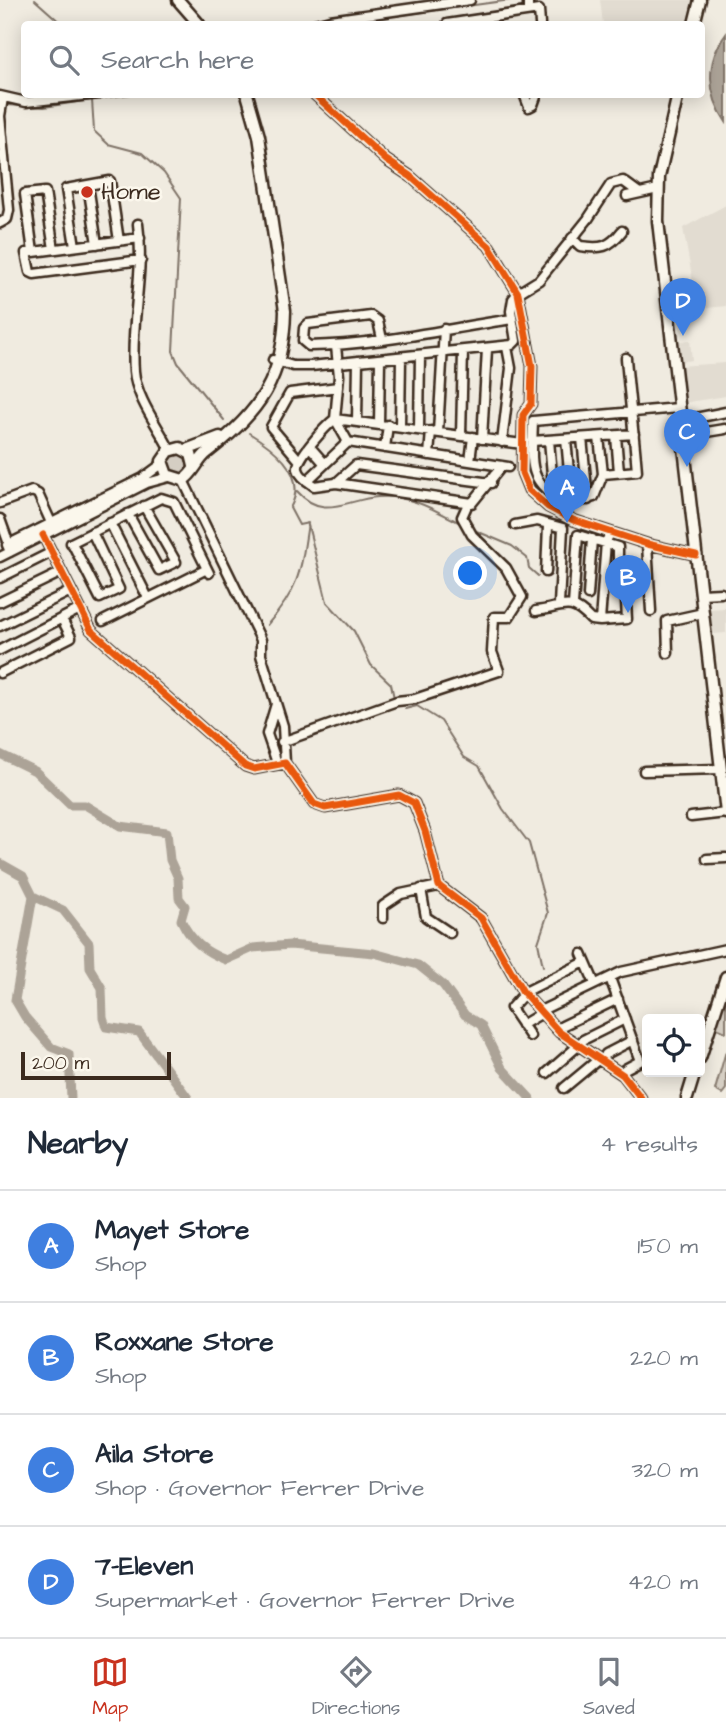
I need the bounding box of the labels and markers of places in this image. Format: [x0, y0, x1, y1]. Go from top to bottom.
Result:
place label: Home [101, 175, 161, 209]
marker: Home [79, 184, 95, 200]
pin: D [660, 278, 706, 336]
pin: C [664, 409, 710, 467]
pin: A [544, 465, 590, 523]
pin: B [605, 555, 651, 613]

